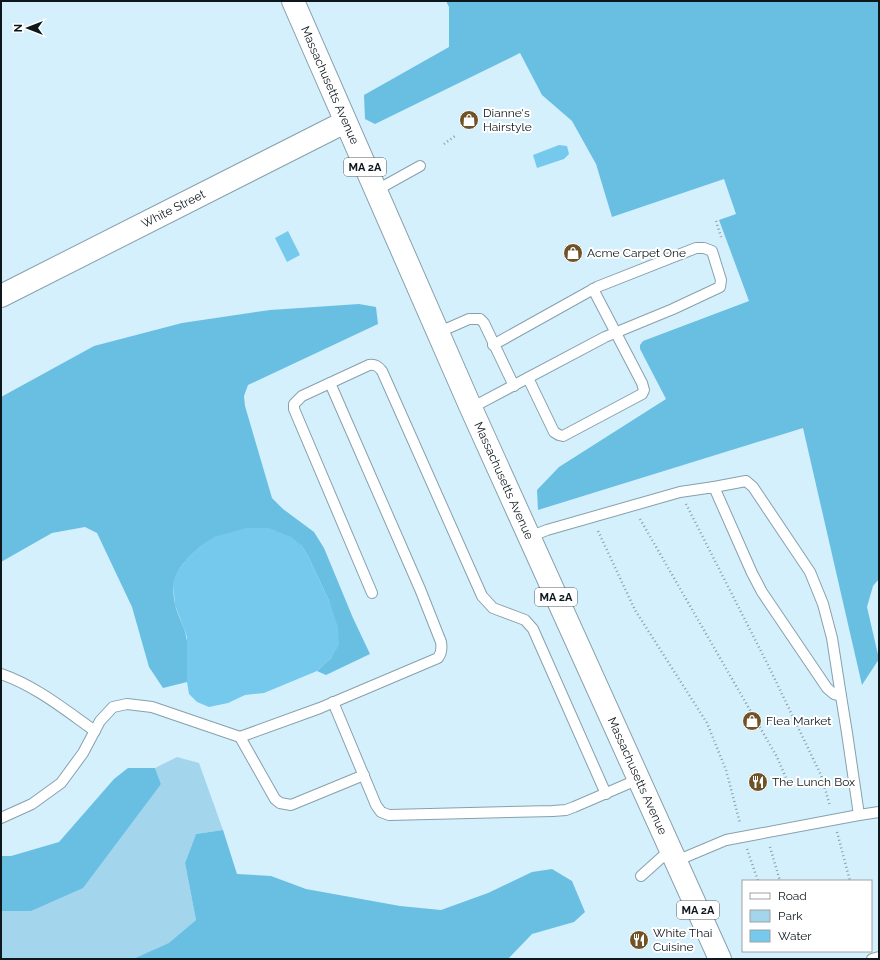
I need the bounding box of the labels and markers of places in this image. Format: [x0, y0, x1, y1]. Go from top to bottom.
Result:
place label: Dianne's Hairstyle [483, 106, 532, 134]
shop icon: Dianne's Hairstyle [458, 109, 480, 131]
shop icon: Acme Carpet One [562, 242, 584, 264]
place label: Acme Carpet One [587, 246, 686, 260]
shop icon: Flea Market [741, 710, 763, 732]
place label: Flea Market [766, 714, 831, 728]
restaurant icon: The Lunch Box [747, 771, 769, 793]
place label: The Lunch Box [772, 775, 855, 789]
place label: White Thai Cuisine [653, 926, 712, 954]
restaurant icon: White Thai Cuisine [628, 929, 650, 951]

